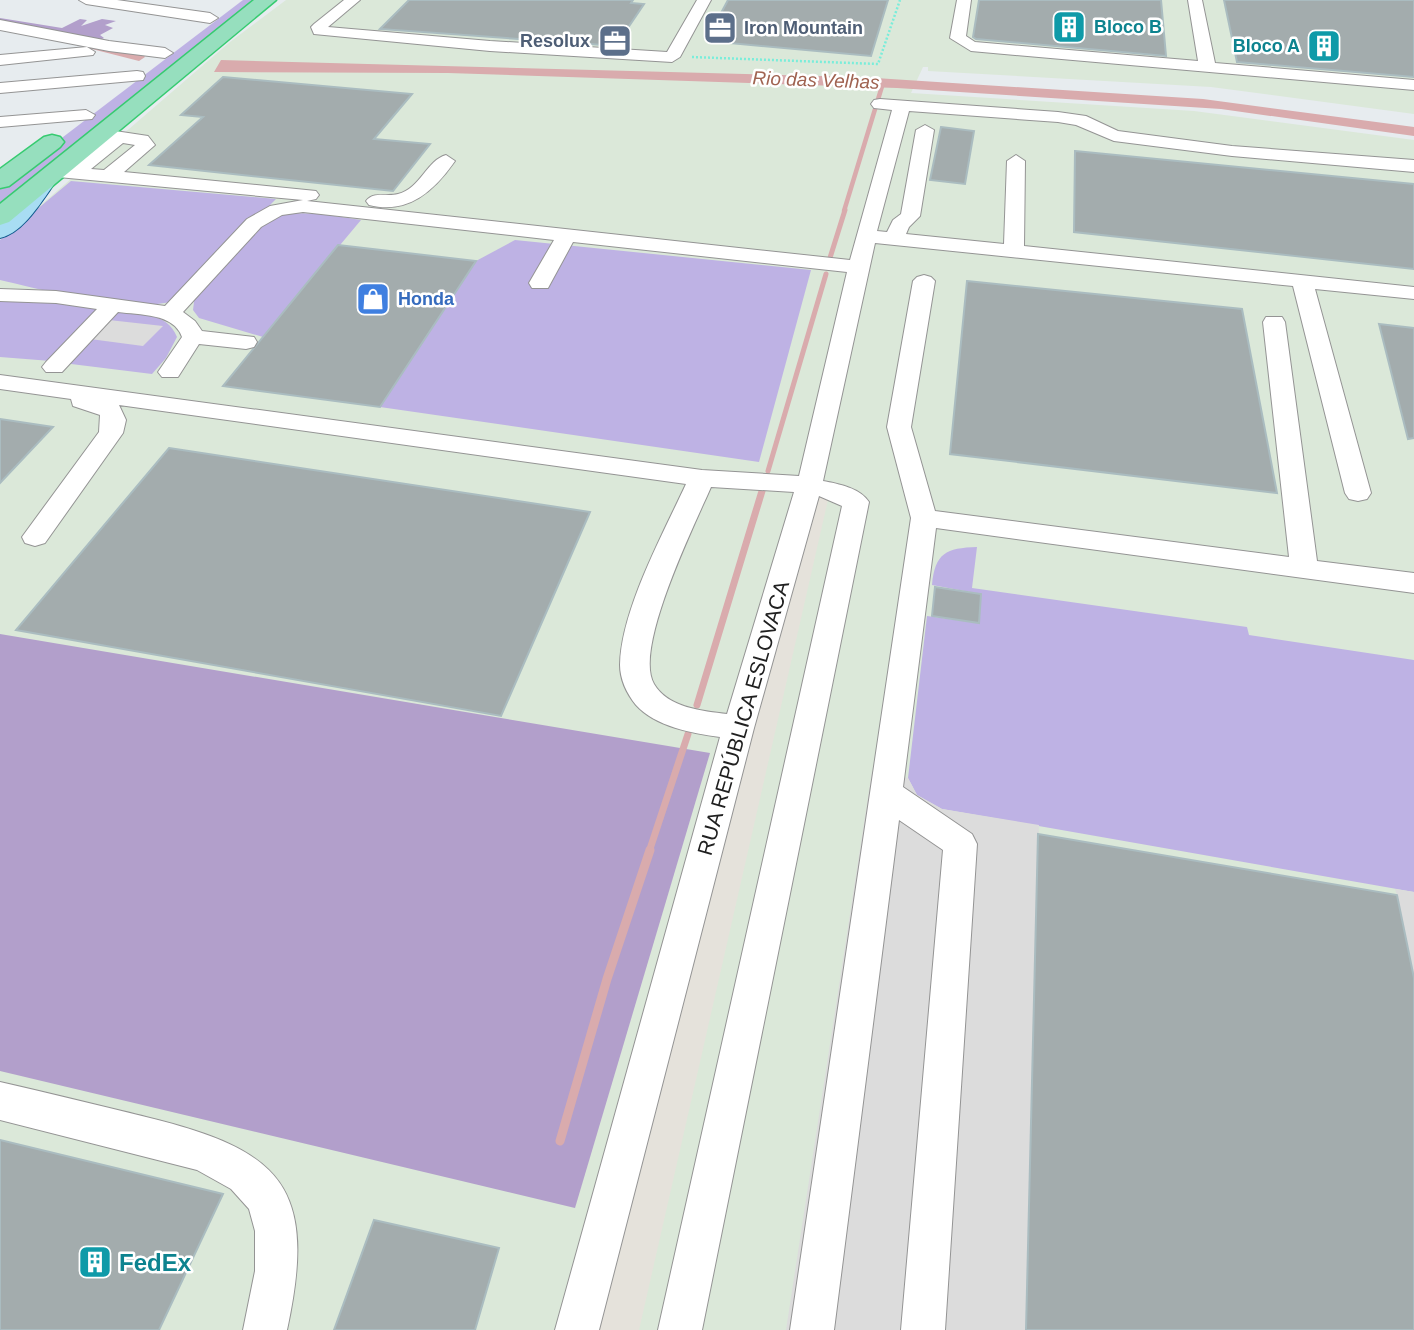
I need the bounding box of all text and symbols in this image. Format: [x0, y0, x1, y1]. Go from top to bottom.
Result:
building icon: Bloco B [1050, 8, 1088, 46]
office icon: Iron Mountain [701, 9, 739, 47]
place label: Bloco B [1094, 17, 1162, 37]
place label: Iron Mountain [744, 18, 863, 38]
office icon: Resolux [596, 22, 634, 60]
building icon: Bloco A [1305, 27, 1343, 65]
place label: Resolux [520, 31, 590, 51]
place label: Bloco A [1233, 36, 1300, 56]
water label: Rio das Velhas [752, 67, 880, 93]
shop icon: Honda [354, 280, 392, 318]
place label: Honda [398, 289, 455, 309]
street label: RUA REPÚBLICA ESLOVACA [693, 578, 793, 858]
building icon: FedEx [76, 1243, 114, 1281]
place label: FedEx [119, 1249, 192, 1276]

